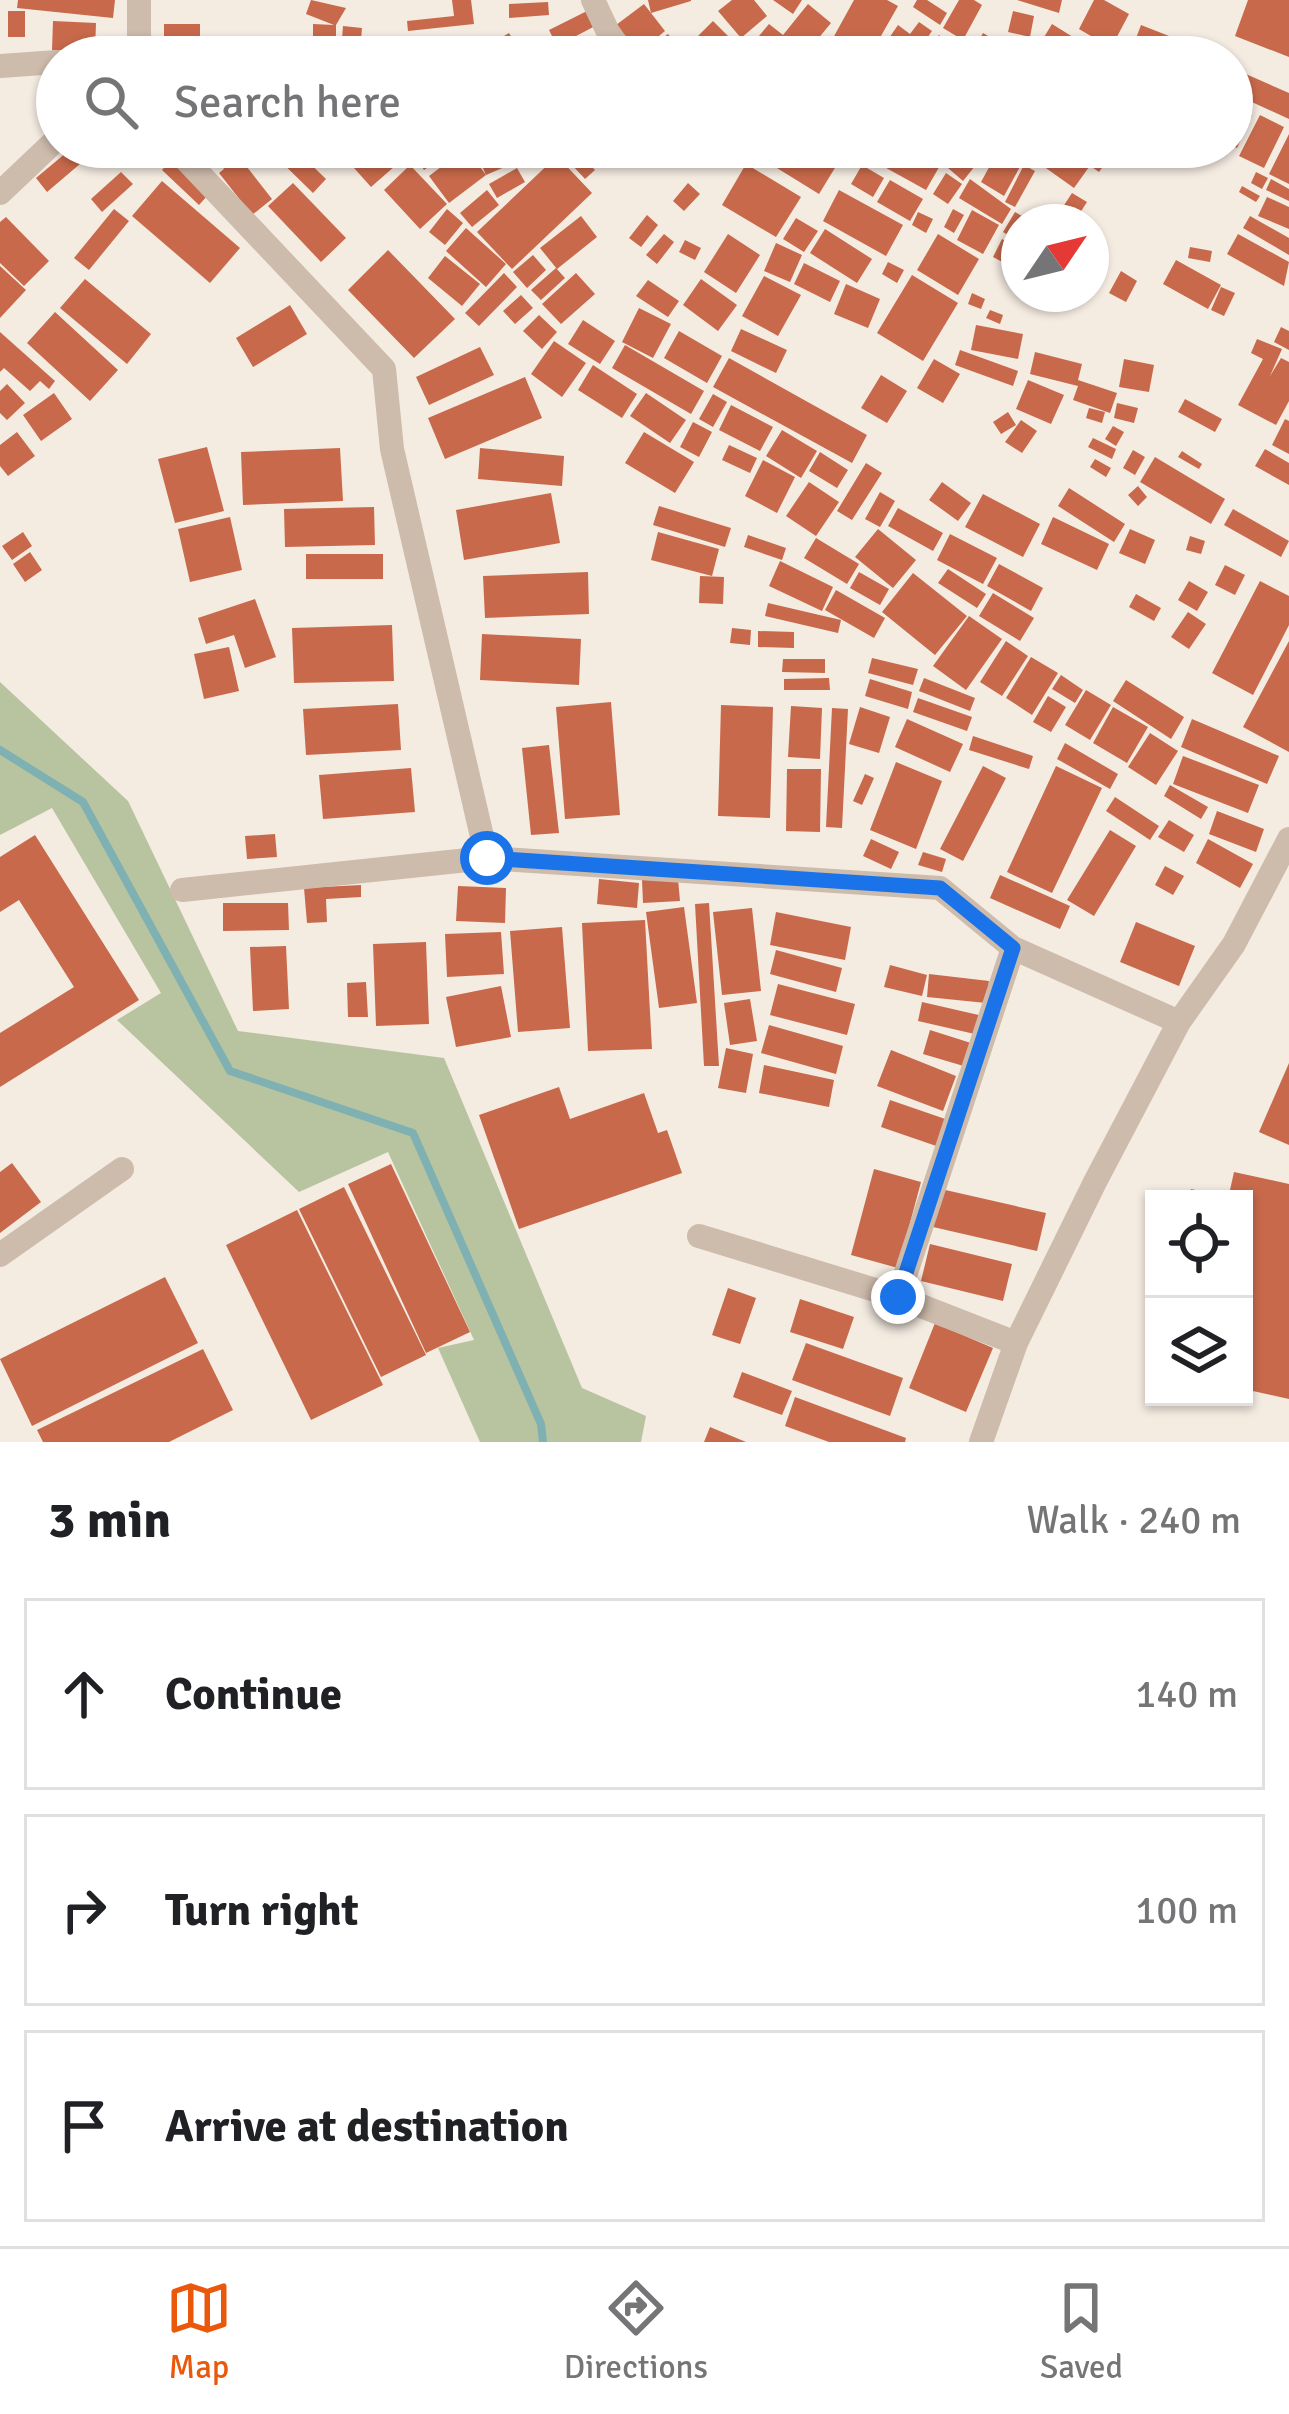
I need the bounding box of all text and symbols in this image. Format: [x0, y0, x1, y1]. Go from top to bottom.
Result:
search box [36, 36, 1253, 168]
icon: search [78, 69, 144, 135]
text: Search here [174, 75, 401, 130]
north arrow [1001, 204, 1109, 312]
route start [460, 831, 514, 885]
map controls [1145, 1190, 1253, 1406]
button: locate [1145, 1190, 1253, 1298]
route end [871, 1270, 925, 1324]
button: layers [1145, 1298, 1253, 1406]
text: 3 min [48, 1489, 171, 1552]
text: Walk · 240 m [1027, 1496, 1241, 1544]
icon: ahead [51, 1661, 117, 1727]
text: Continue [165, 1667, 342, 1722]
text: 140 m [1135, 1670, 1238, 1718]
icon: right [51, 1877, 117, 1943]
text: Turn right [165, 1883, 359, 1938]
text: 100 m [1135, 1886, 1238, 1934]
icon: arrive [51, 2093, 117, 2159]
text: Arrive at destination [165, 2099, 569, 2154]
tab: Map [166, 2275, 232, 2388]
tab: Directions [564, 2275, 708, 2388]
tab: Saved [1040, 2275, 1123, 2388]

